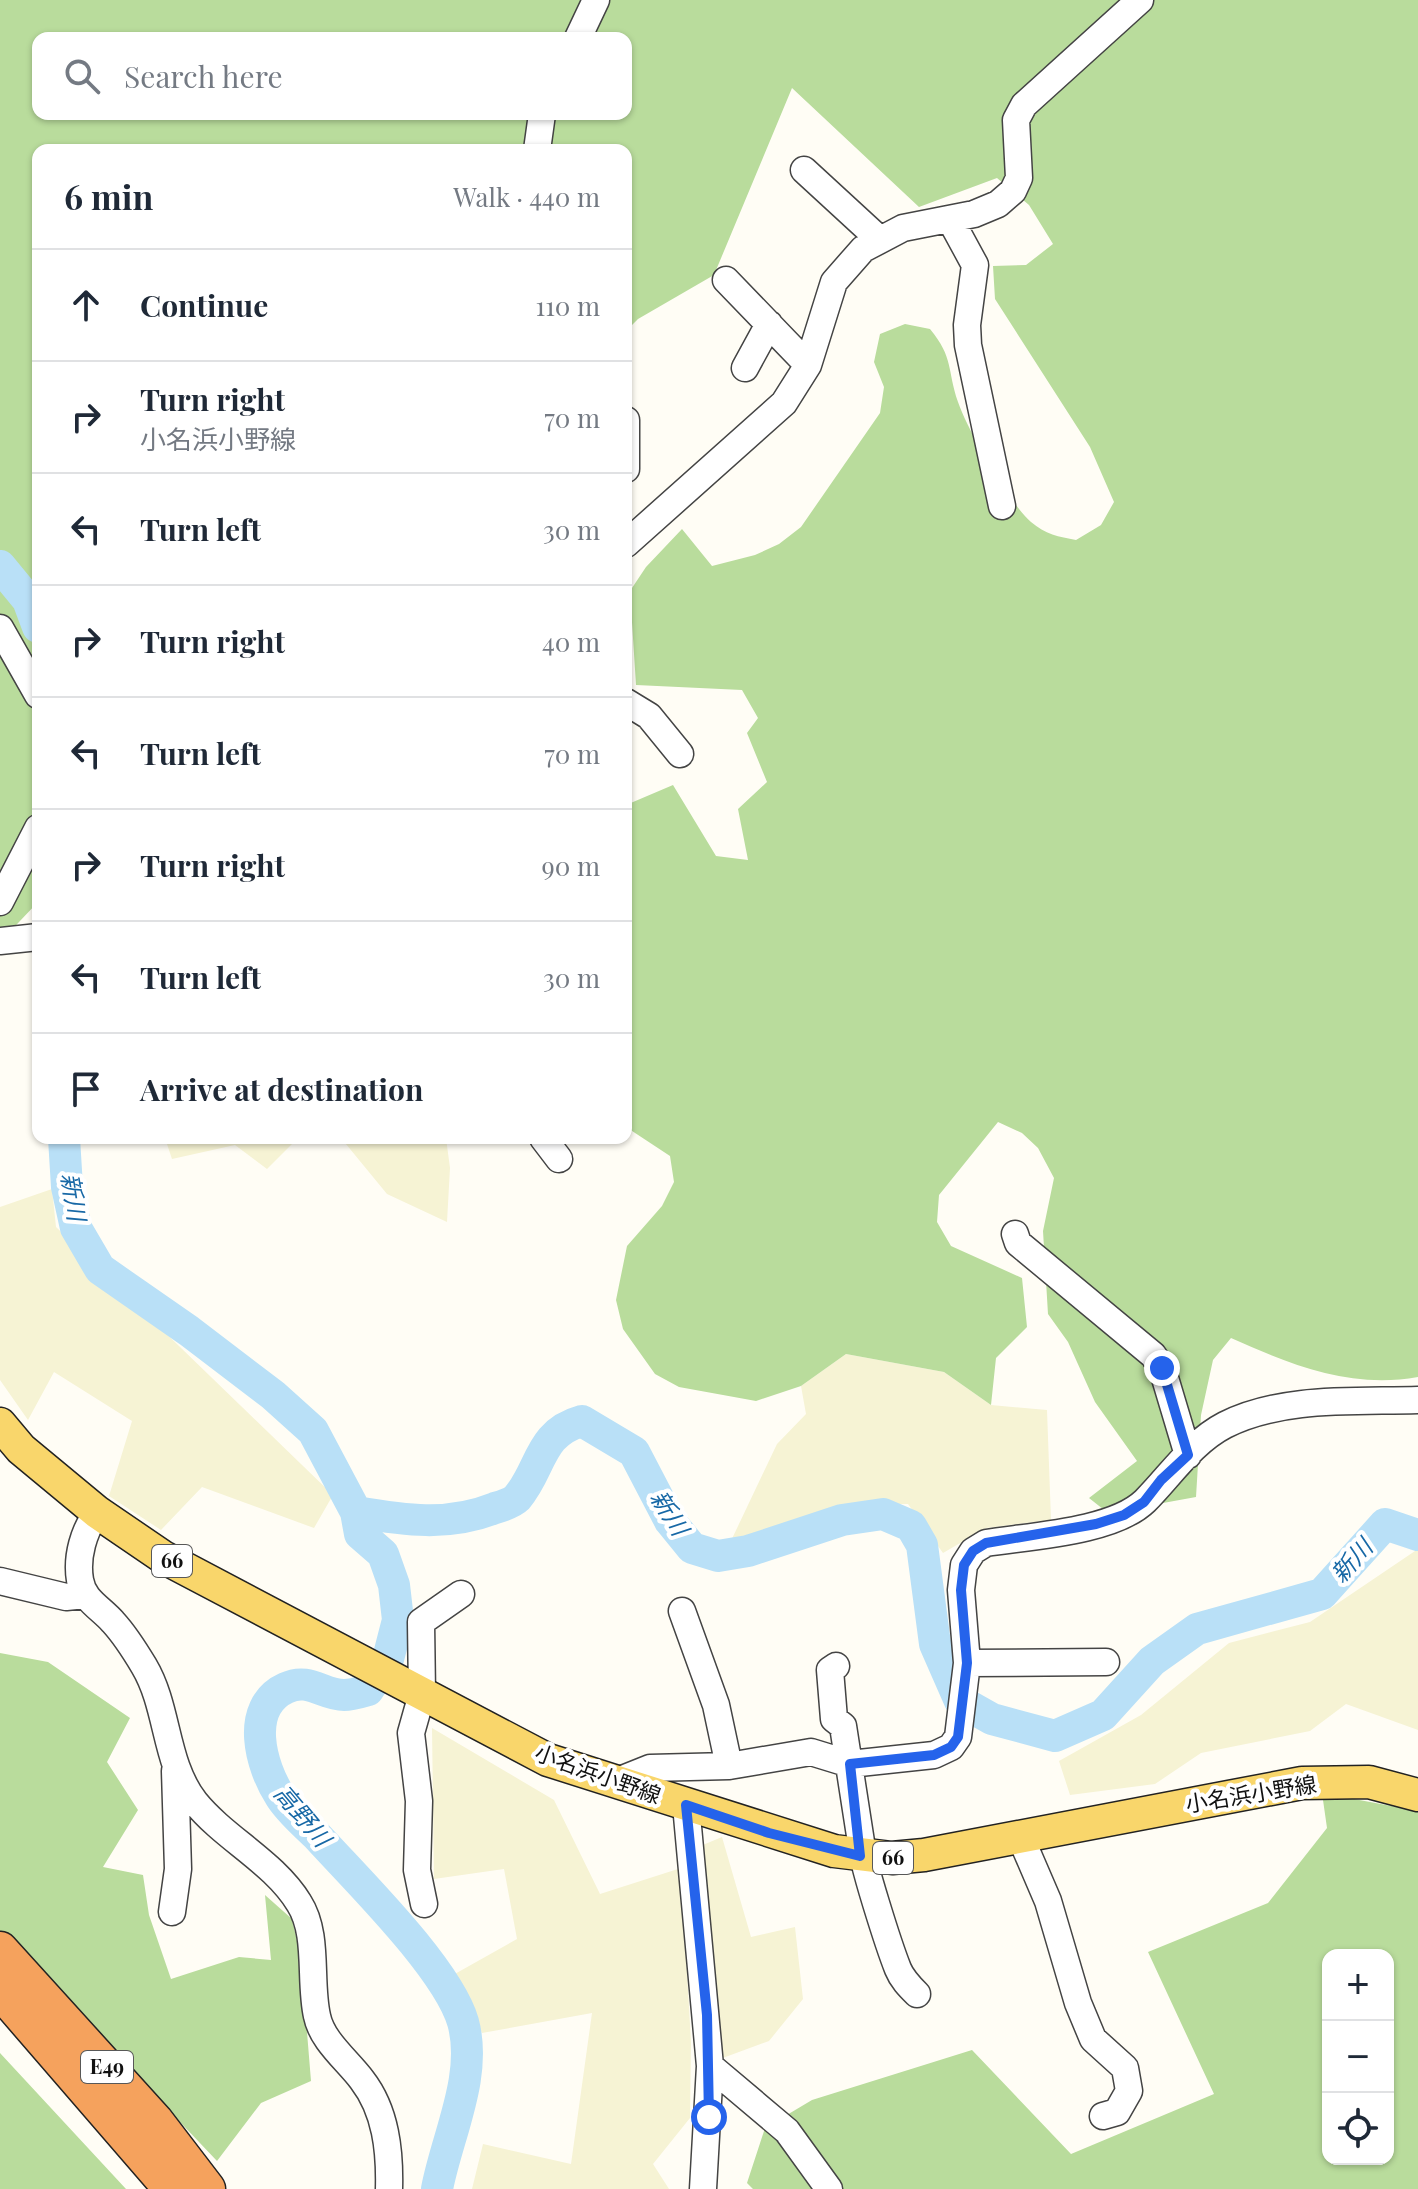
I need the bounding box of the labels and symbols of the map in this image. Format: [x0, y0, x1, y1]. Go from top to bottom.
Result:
water label: 新川 [55, 1170, 95, 1226]
route end [1144, 1350, 1180, 1386]
water label: 新川 [644, 1483, 699, 1543]
water label: 新川 [1323, 1529, 1380, 1588]
road number: 66 [152, 1545, 192, 1577]
street label: 小名浜小野線 [531, 1736, 665, 1810]
street label: 小名浜小野線 [1183, 1768, 1318, 1818]
water label: 高野川 [268, 1777, 341, 1855]
road number: 66 [873, 1842, 913, 1874]
road number: E49 [81, 2051, 133, 2083]
route start [691, 2099, 727, 2135]

